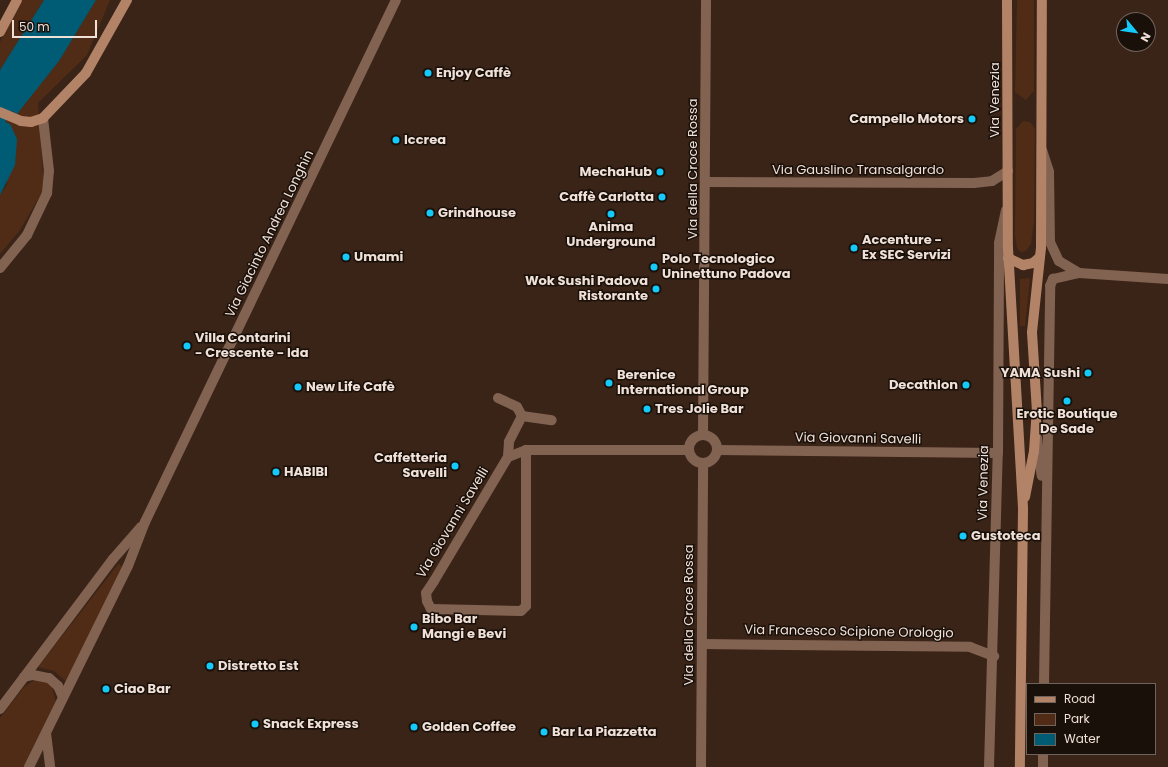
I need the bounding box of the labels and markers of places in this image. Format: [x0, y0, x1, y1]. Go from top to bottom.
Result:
place label: Enjoy Caffè [436, 65, 511, 81]
marker: Enjoy Caffè [423, 68, 433, 78]
place label: Campello Motors [849, 111, 964, 127]
marker: Campello Motors [967, 114, 977, 124]
place label: Iccrea [404, 132, 446, 148]
marker: Iccrea [391, 135, 401, 145]
place label: MechaHub [580, 164, 652, 180]
marker: MechaHub [655, 167, 665, 177]
place label: Caffè Carlotta [559, 189, 654, 205]
marker: Caffè Carlotta [657, 192, 667, 202]
place label: Grindhouse [438, 205, 516, 221]
marker: Grindhouse [425, 208, 435, 218]
marker: Anima Underground [606, 209, 616, 219]
place label: Anima Underground [566, 220, 656, 251]
place label: Accenture - Ex SEC Servizi [862, 233, 951, 264]
marker: Accenture - Ex SEC Servizi [849, 243, 859, 253]
place label: Umami [354, 249, 403, 265]
marker: Umami [341, 252, 351, 262]
place label: Polo Tecnologico Uninettuno Padova [662, 252, 791, 283]
marker: Polo Tecnologico Uninettuno Padova [649, 262, 659, 272]
place label: Wok Sushi Padova Ristorante [525, 274, 648, 305]
marker: Wok Sushi Padova Ristorante [651, 284, 661, 294]
place label: Villa Contarini - Crescente - Ida [195, 331, 308, 362]
marker: Villa Contarini - Crescente - Ida [182, 341, 192, 351]
place label: YAMA Sushi [1001, 365, 1080, 381]
place label: Berenice International Group [617, 368, 749, 399]
marker: YAMA Sushi [1083, 368, 1093, 378]
place label: Decathlon [889, 377, 958, 393]
marker: Berenice International Group [604, 378, 614, 388]
place label: New Life Cafè [306, 379, 395, 395]
marker: Decathlon [961, 380, 971, 390]
marker: New Life Cafè [293, 382, 303, 392]
marker: Erotic Boutique De Sade [1062, 396, 1072, 406]
place label: Tres Jolie Bar [655, 401, 743, 417]
marker: Tres Jolie Bar [642, 404, 652, 414]
place label: Erotic Boutique De Sade [1017, 407, 1117, 438]
place label: Caffetteria Savelli [374, 451, 447, 482]
marker: Caffetteria Savelli [450, 461, 460, 471]
place label: HABIBI [284, 464, 328, 480]
marker: HABIBI [271, 467, 281, 477]
place label: Gustoteca [971, 528, 1040, 544]
marker: Gustoteca [958, 531, 968, 541]
place label: Bibo Bar Mangi e Bevi [422, 612, 506, 643]
marker: Bibo Bar Mangi e Bevi [409, 622, 419, 632]
place label: Distretto Est [218, 658, 299, 674]
marker: Distretto Est [205, 661, 215, 671]
place label: Ciao Bar [114, 681, 171, 697]
marker: Ciao Bar [101, 684, 111, 694]
place label: Snack Express [263, 716, 359, 732]
marker: Snack Express [250, 719, 260, 729]
place label: Golden Coffee [422, 719, 516, 735]
marker: Golden Coffee [409, 722, 419, 732]
place label: Bar La Piazzetta [552, 724, 657, 740]
marker: Bar La Piazzetta [539, 727, 549, 737]

